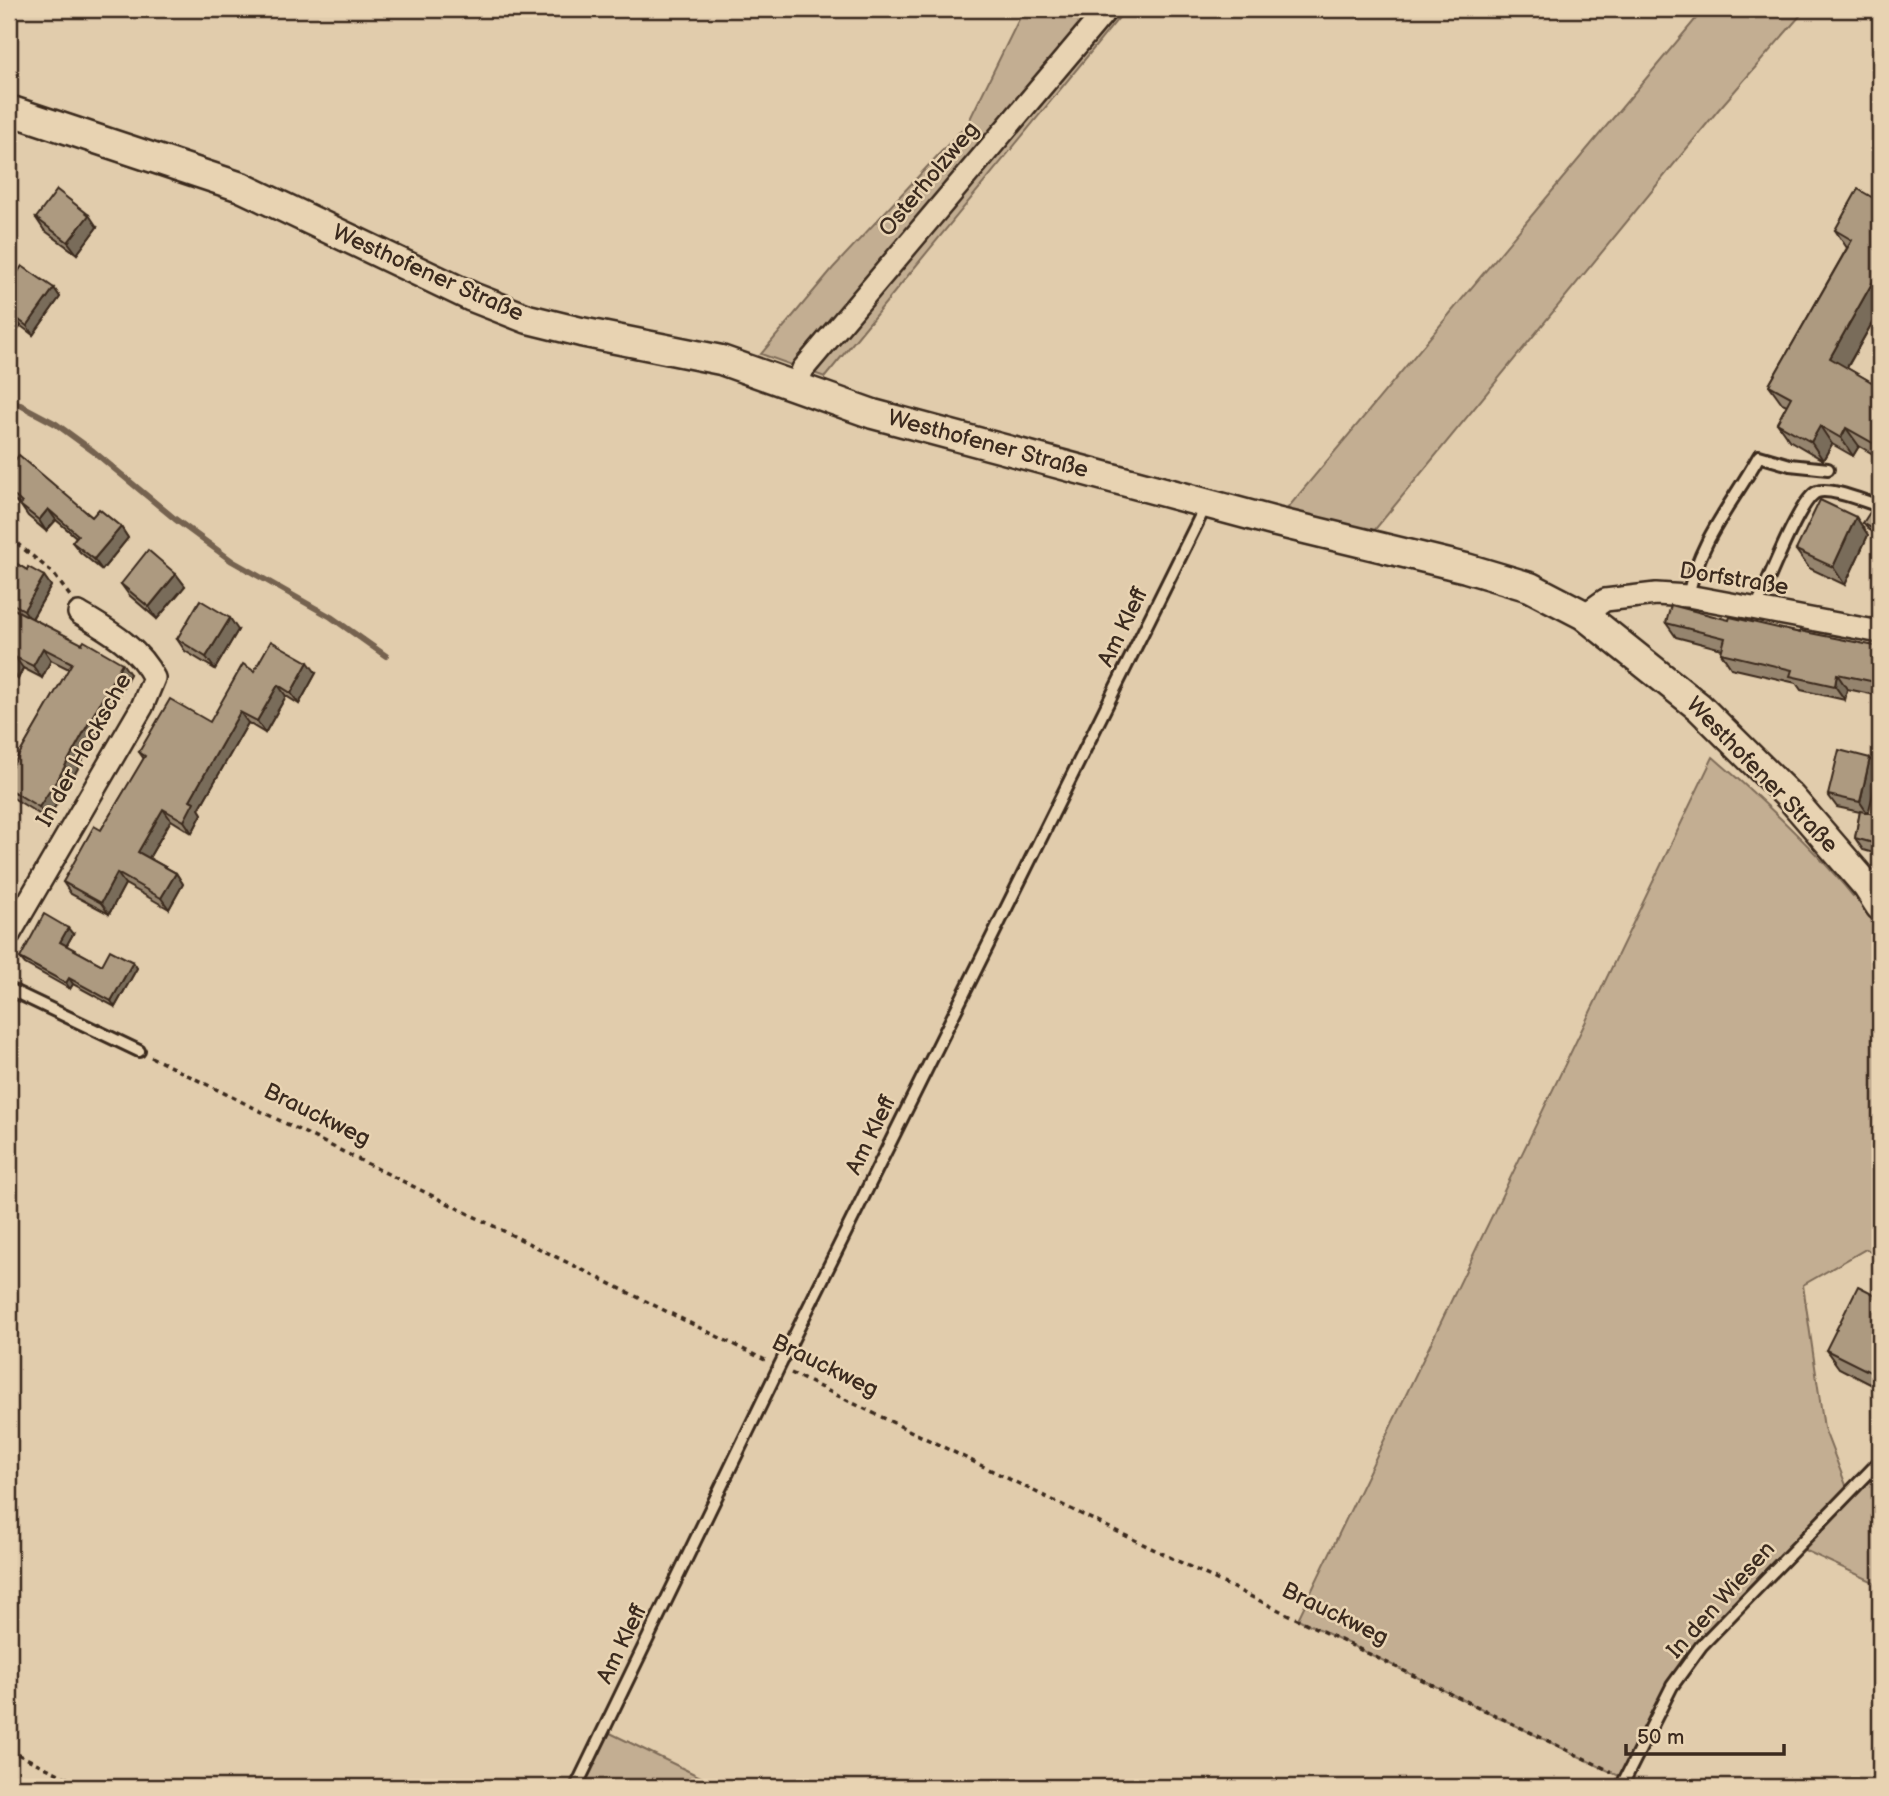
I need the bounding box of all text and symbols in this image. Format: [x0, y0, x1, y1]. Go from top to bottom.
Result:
street label: Osterholzweg [873, 116, 985, 242]
street label: Westhofener Straße [328, 218, 528, 328]
street label: Westhofener Straße [885, 404, 1091, 484]
street label: Dorfstraße [1677, 557, 1791, 601]
street label: Am Kleff [1092, 582, 1154, 671]
street label: In der Hocksche [30, 668, 138, 832]
street label: Westhofener Straße [1680, 691, 1844, 859]
street label: Brauckweg [259, 1077, 375, 1153]
street label: Am Kleff [840, 1090, 902, 1179]
street label: Brauckweg [767, 1328, 883, 1404]
street label: In den Wiesen [1661, 1536, 1781, 1664]
street label: Brauckweg [1277, 1576, 1393, 1652]
street label: Am Kleff [591, 1599, 653, 1688]
scale bar [1626, 1712, 1784, 1756]
text: 50 m [1637, 1725, 1684, 1750]

